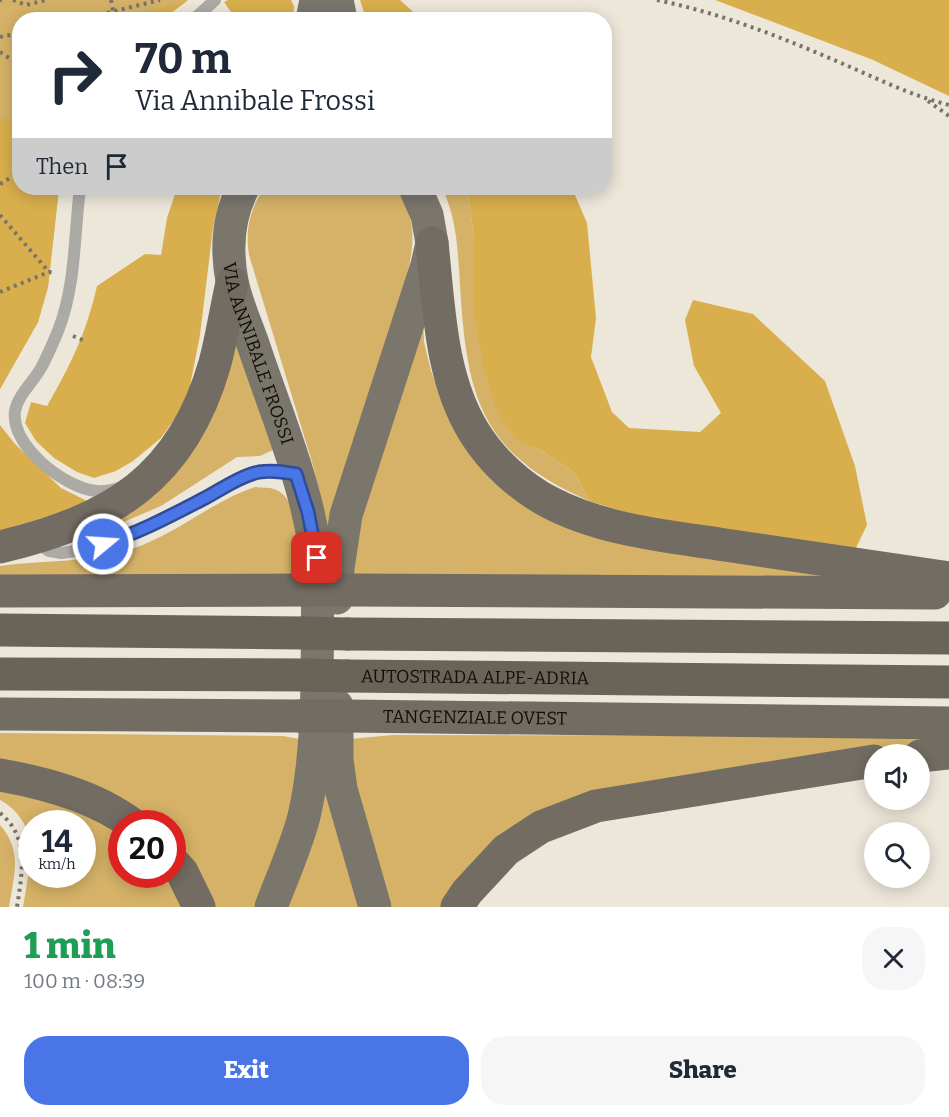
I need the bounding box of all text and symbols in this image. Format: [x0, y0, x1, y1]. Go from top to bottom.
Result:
text: 70 m [135, 34, 231, 84]
icon: right [36, 36, 114, 114]
text: Via Annibale Frossi [135, 85, 375, 117]
icon: arrive [100, 150, 133, 183]
text: Then [36, 153, 88, 180]
street label: VIA ANNIBALE FROSSI [218, 261, 298, 447]
position arrow [71, 512, 135, 576]
pin [291, 532, 342, 583]
icon: arrive [300, 541, 333, 574]
street label: AUTOSTRADA ALPE-ADRIA [361, 665, 590, 689]
street label: TANGENZIALE OVEST [383, 705, 568, 730]
map controls [864, 744, 930, 888]
button: sound [864, 744, 930, 810]
speed limit sign: 20 [108, 810, 186, 888]
button: search [864, 822, 930, 888]
text: 14 [41, 824, 73, 860]
text: km/h [38, 855, 76, 873]
text: 1 min [24, 924, 116, 968]
button: close [862, 927, 925, 990]
text: 100 m · 08:39 [24, 969, 145, 993]
button: Exit [24, 1036, 469, 1105]
button: Share [481, 1036, 925, 1105]

